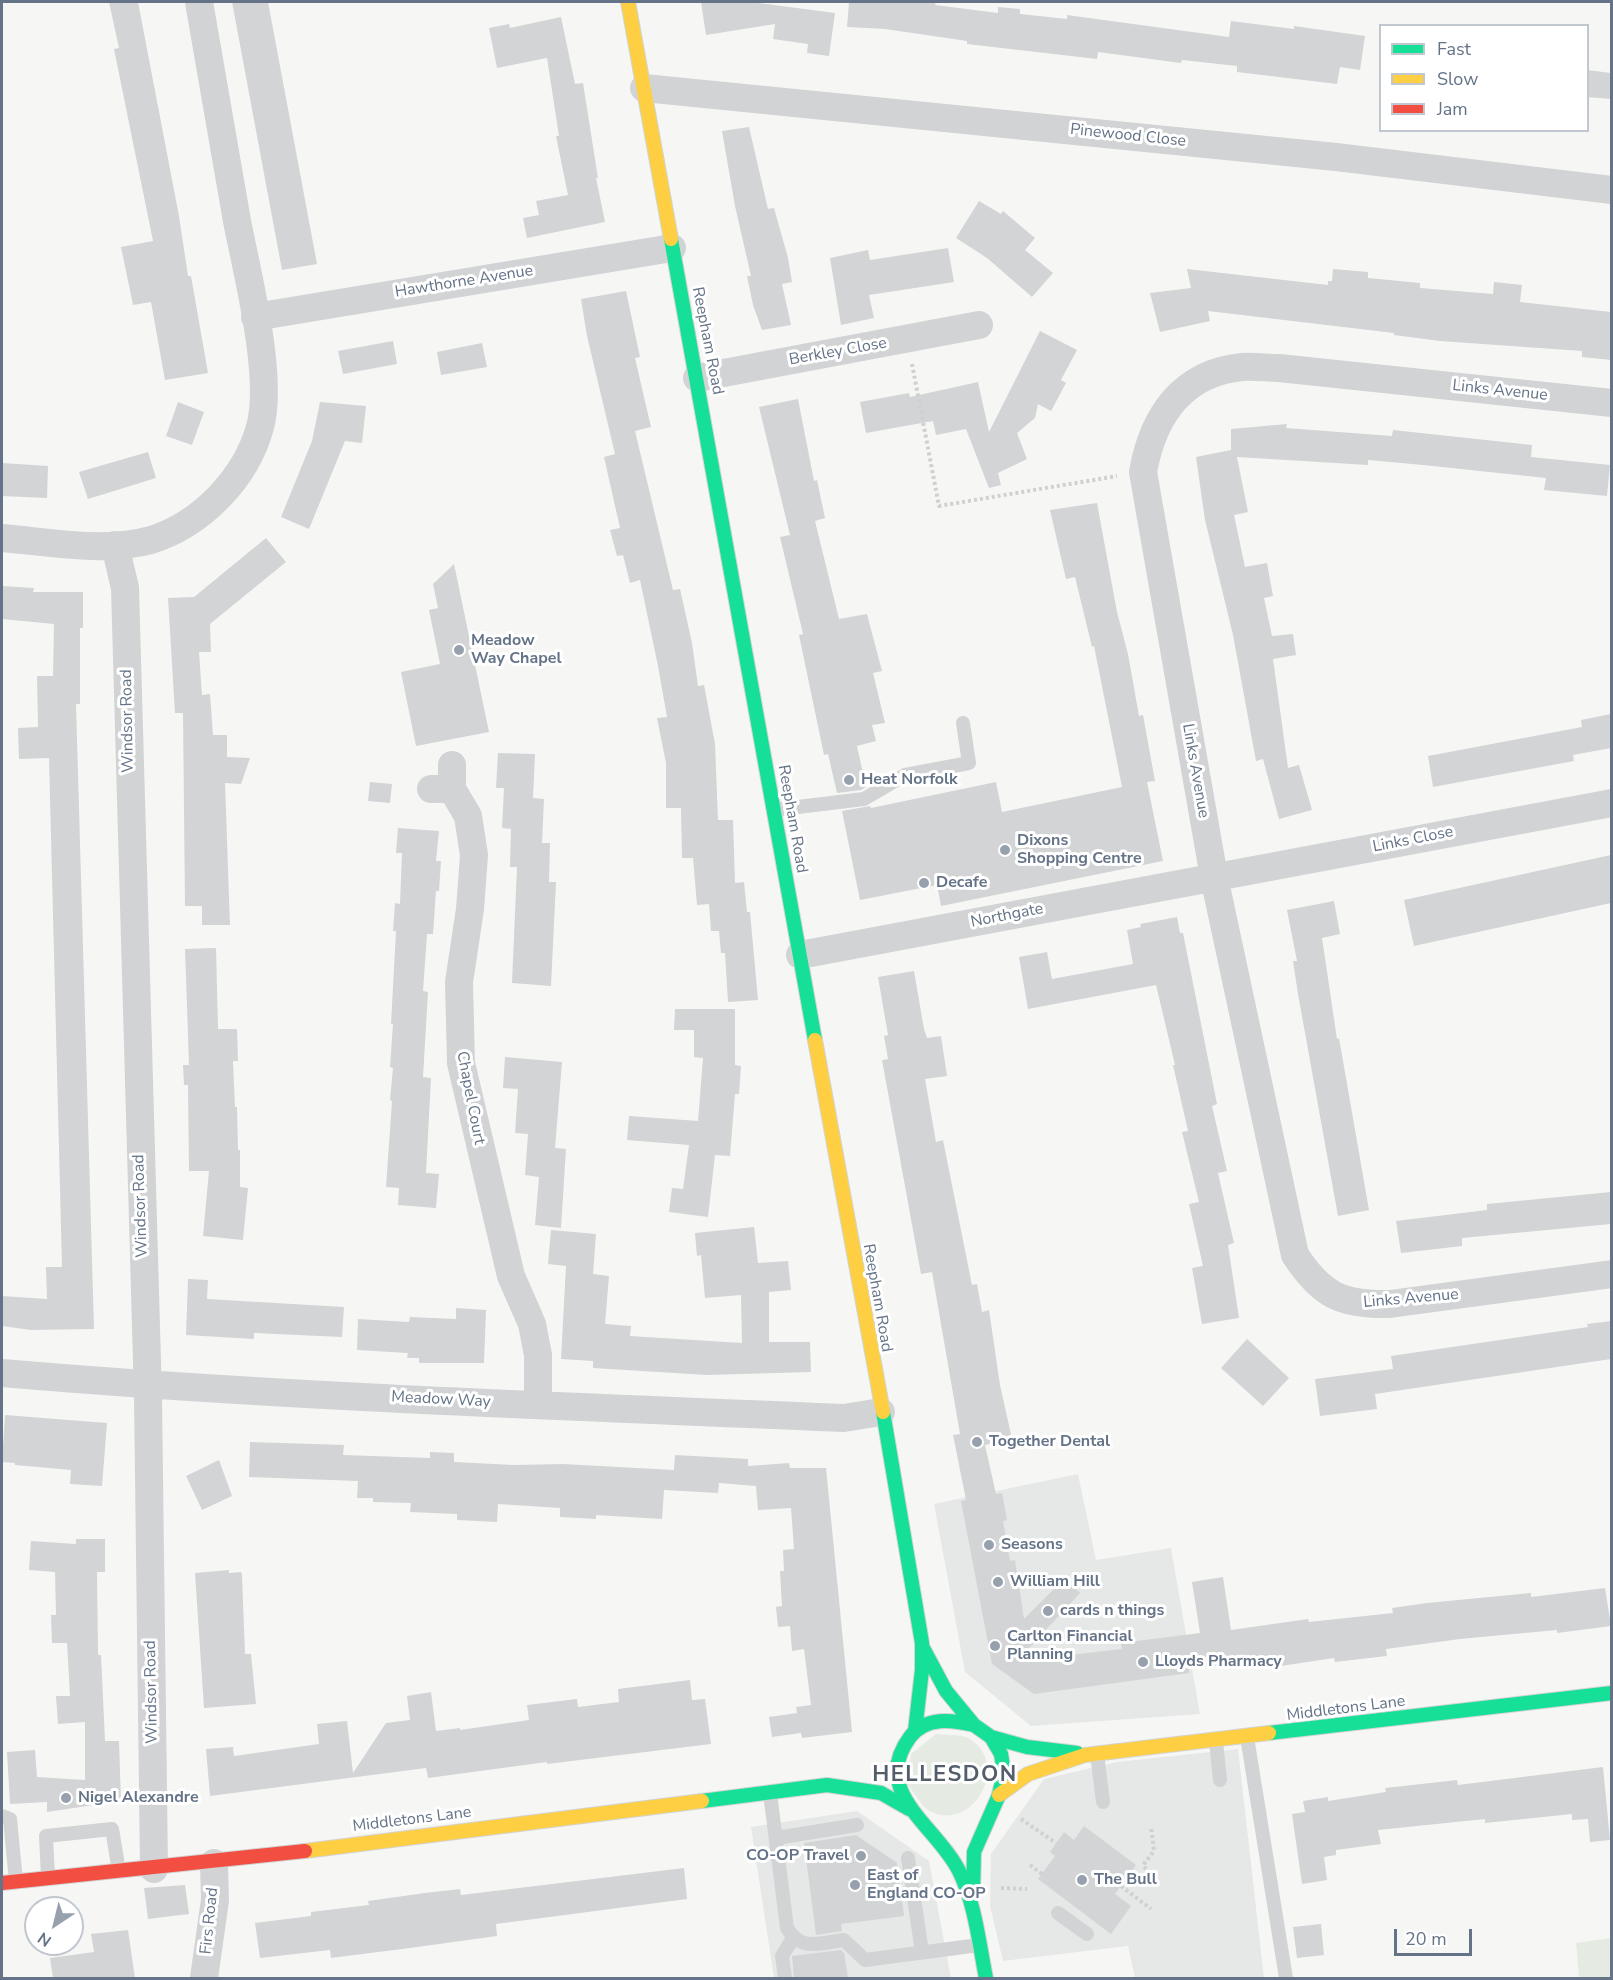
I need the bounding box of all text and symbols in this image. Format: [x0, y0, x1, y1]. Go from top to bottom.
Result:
legend [1379, 24, 1589, 132]
text: Fast [1437, 37, 1471, 61]
text: Slow [1437, 67, 1478, 91]
text: Jam [1437, 97, 1468, 121]
street label: Pinewood Close [1069, 120, 1187, 152]
street label: Hawthorne Avenue [394, 262, 534, 302]
street label: Reepham Road [687, 285, 727, 397]
street label: Berkley Close [788, 334, 888, 370]
street label: Links Avenue [1451, 376, 1549, 406]
place label: Meadow Way Chapel [471, 631, 562, 669]
marker: Meadow Way Chapel [452, 643, 466, 657]
street label: Windsor Road [117, 669, 139, 773]
street label: Links Avenue [1177, 722, 1213, 820]
street label: Reepham Road [773, 763, 811, 875]
place label: Heat Norfolk [861, 770, 958, 790]
marker: Heat Norfolk [842, 773, 856, 787]
street label: Links Close [1371, 823, 1455, 857]
place label: Dixons Shopping Centre [1017, 831, 1142, 869]
marker: Dixons Shopping Centre [998, 843, 1012, 857]
place label: Decafe [936, 873, 987, 893]
marker: Decafe [917, 876, 931, 890]
street label: Northgate [969, 900, 1045, 932]
street label: Chapel Court [452, 1050, 488, 1146]
street label: Windsor Road [130, 1154, 152, 1258]
street label: Reepham Road [858, 1242, 896, 1354]
street label: Links Avenue [1363, 1285, 1459, 1313]
street label: Meadow Way [391, 1388, 491, 1412]
place label: Together Dental [989, 1432, 1110, 1452]
marker: Together Dental [970, 1435, 984, 1449]
place label: Seasons [1001, 1535, 1063, 1555]
marker: Seasons [982, 1538, 996, 1552]
place label: William Hill [1010, 1572, 1100, 1592]
marker: William Hill [991, 1575, 1005, 1589]
place label: cards n things [1060, 1601, 1164, 1621]
marker: cards n things [1041, 1604, 1055, 1618]
place label: Carlton Financial Planning [1007, 1627, 1132, 1665]
marker: Carlton Financial Planning [988, 1639, 1002, 1653]
street label: Windsor Road [141, 1640, 163, 1744]
place label: Lloyds Pharmacy [1155, 1652, 1282, 1672]
marker: Lloyds Pharmacy [1136, 1655, 1150, 1669]
street label: Middletons Lane [1286, 1692, 1406, 1726]
district label: HELLESDON [872, 1763, 1018, 1789]
place label: Nigel Alexandre [78, 1788, 199, 1808]
marker: Nigel Alexandre [59, 1791, 73, 1805]
street label: Middletons Lane [352, 1803, 472, 1837]
place label: CO-OP Travel [746, 1846, 849, 1866]
marker: CO-OP Travel [854, 1849, 868, 1863]
place label: East of England CO-OP [867, 1866, 986, 1904]
place label: The Bull [1094, 1870, 1157, 1890]
marker: The Bull [1075, 1873, 1089, 1887]
marker: East of England CO-OP [848, 1878, 862, 1892]
street label: Firs Road [197, 1887, 223, 1955]
north arrow [24, 1896, 84, 1956]
scale bar [1397, 1917, 1475, 1955]
text: N [34, 1927, 56, 1952]
text: 20 m [1405, 1927, 1447, 1951]

